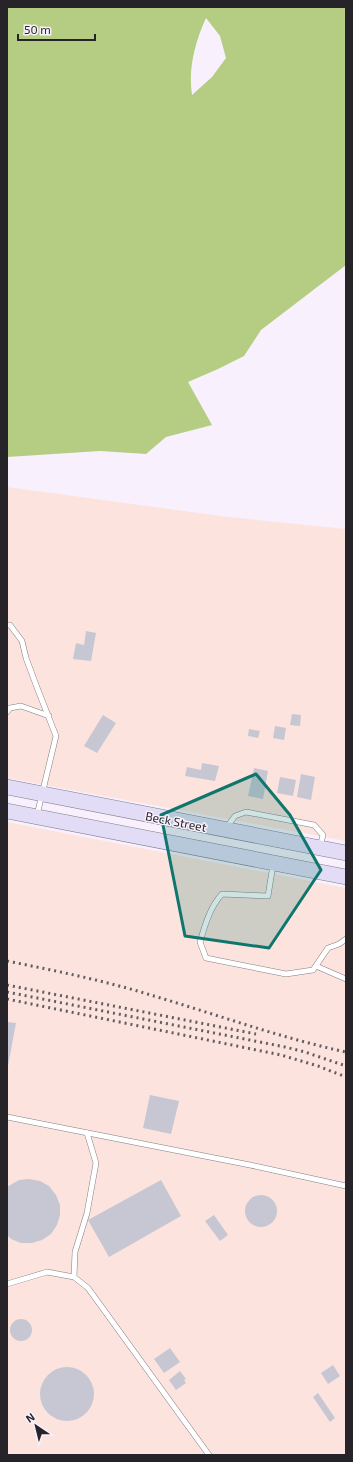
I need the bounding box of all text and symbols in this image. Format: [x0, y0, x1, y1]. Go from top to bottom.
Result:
scale bar [18, 16, 95, 42]
text: 50 m [24, 22, 51, 36]
street label: Beck Street [144, 808, 208, 834]
north arrow [16, 1406, 56, 1446]
text: N [23, 1410, 37, 1425]

